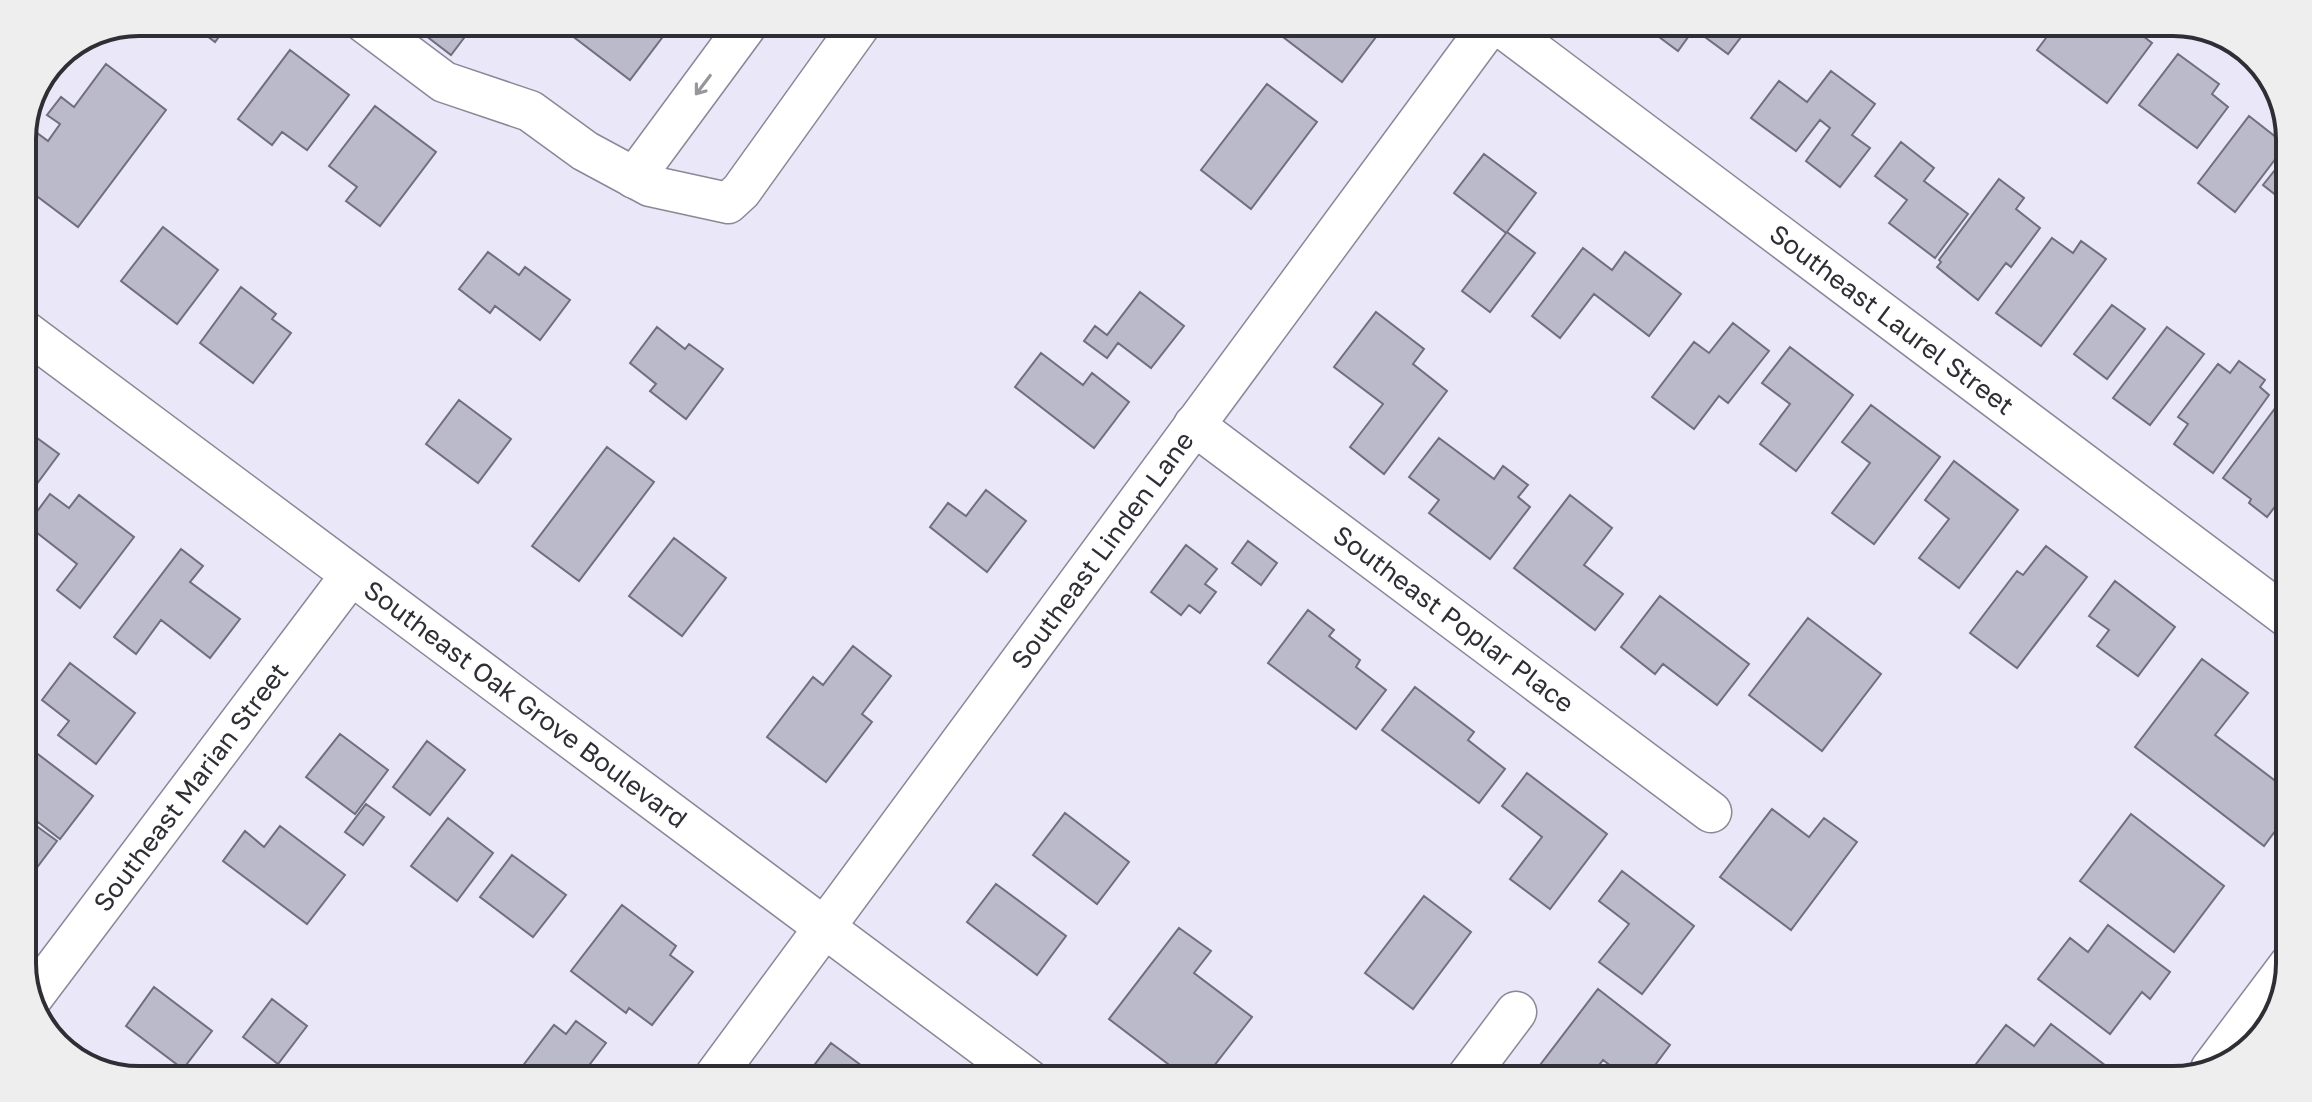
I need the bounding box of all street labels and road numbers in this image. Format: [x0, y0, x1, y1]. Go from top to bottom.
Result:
street label: Southeast Laurel Street [1764, 218, 2020, 421]
street label: Southeast Linden Lane [1004, 425, 1200, 675]
street label: Southeast Poplar Place [1327, 519, 1580, 719]
street label: Southeast Oak Grove Boulevard [358, 574, 693, 834]
street label: Southeast Marian Street [87, 657, 294, 917]

